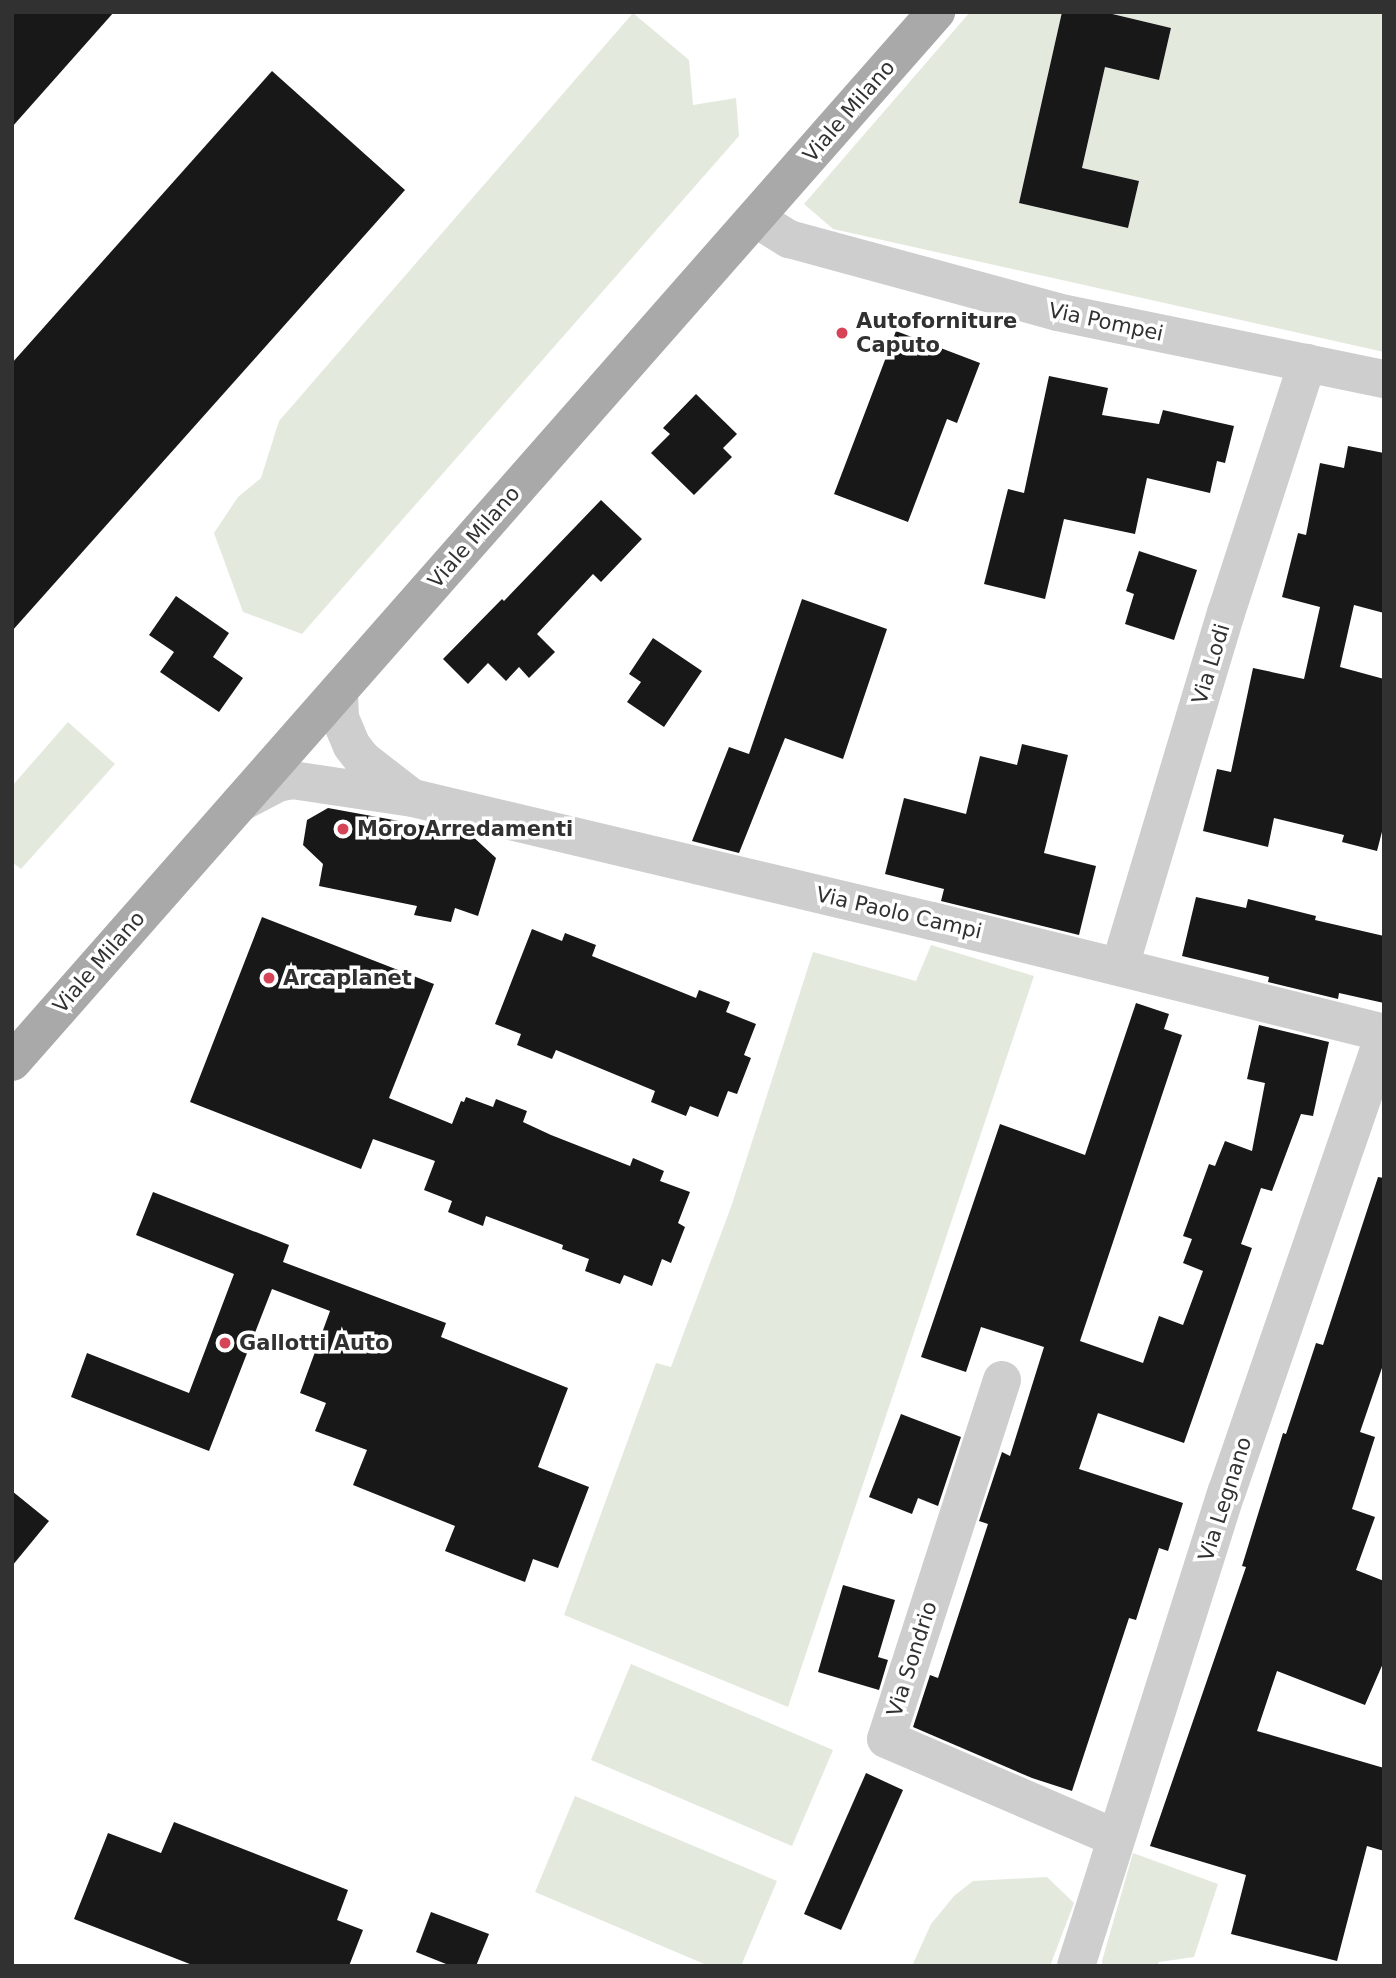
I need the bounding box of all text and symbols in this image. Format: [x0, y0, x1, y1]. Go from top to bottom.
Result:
street label: Viale Milano [798, 55, 900, 167]
street label: Via Pompei [1046, 298, 1166, 346]
place label: Autoforniture Caputo [856, 308, 1017, 358]
marker: Autoforniture Caputo [834, 325, 850, 341]
street label: Viale Milano [423, 481, 525, 593]
street label: Via Lodi [1187, 621, 1235, 707]
place label: Moro Arredamenti [357, 816, 573, 842]
marker: Moro Arredamenti [335, 821, 351, 837]
street label: Via Paolo Campi [814, 882, 984, 944]
street label: Viale Milano [48, 906, 150, 1018]
place label: Arcaplanet [283, 965, 412, 991]
marker: Arcaplanet [261, 970, 277, 986]
place label: Gallotti Auto [239, 1330, 389, 1356]
marker: Gallotti Auto [217, 1335, 233, 1351]
street label: Via Legnano [1193, 1434, 1257, 1564]
street label: Via Sondrio [882, 1598, 942, 1720]

